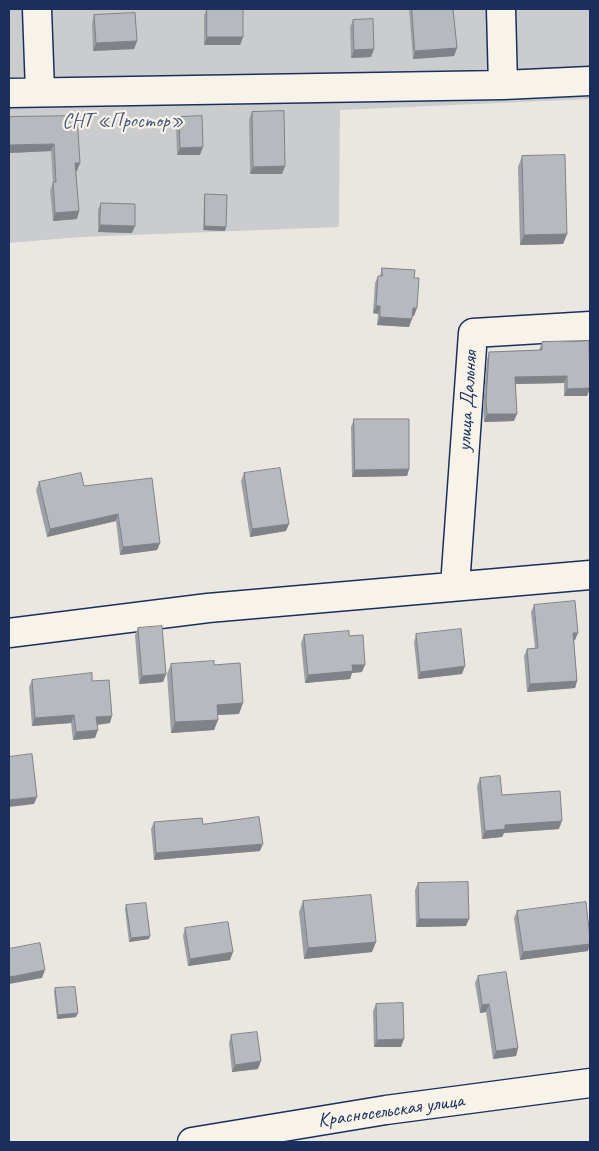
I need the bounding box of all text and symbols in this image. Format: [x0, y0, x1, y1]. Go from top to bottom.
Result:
park label: СНТ «Простор» [62, 110, 184, 134]
street label: улица Дальняя [453, 350, 483, 452]
street label: Красносельская улица [316, 1089, 466, 1133]

